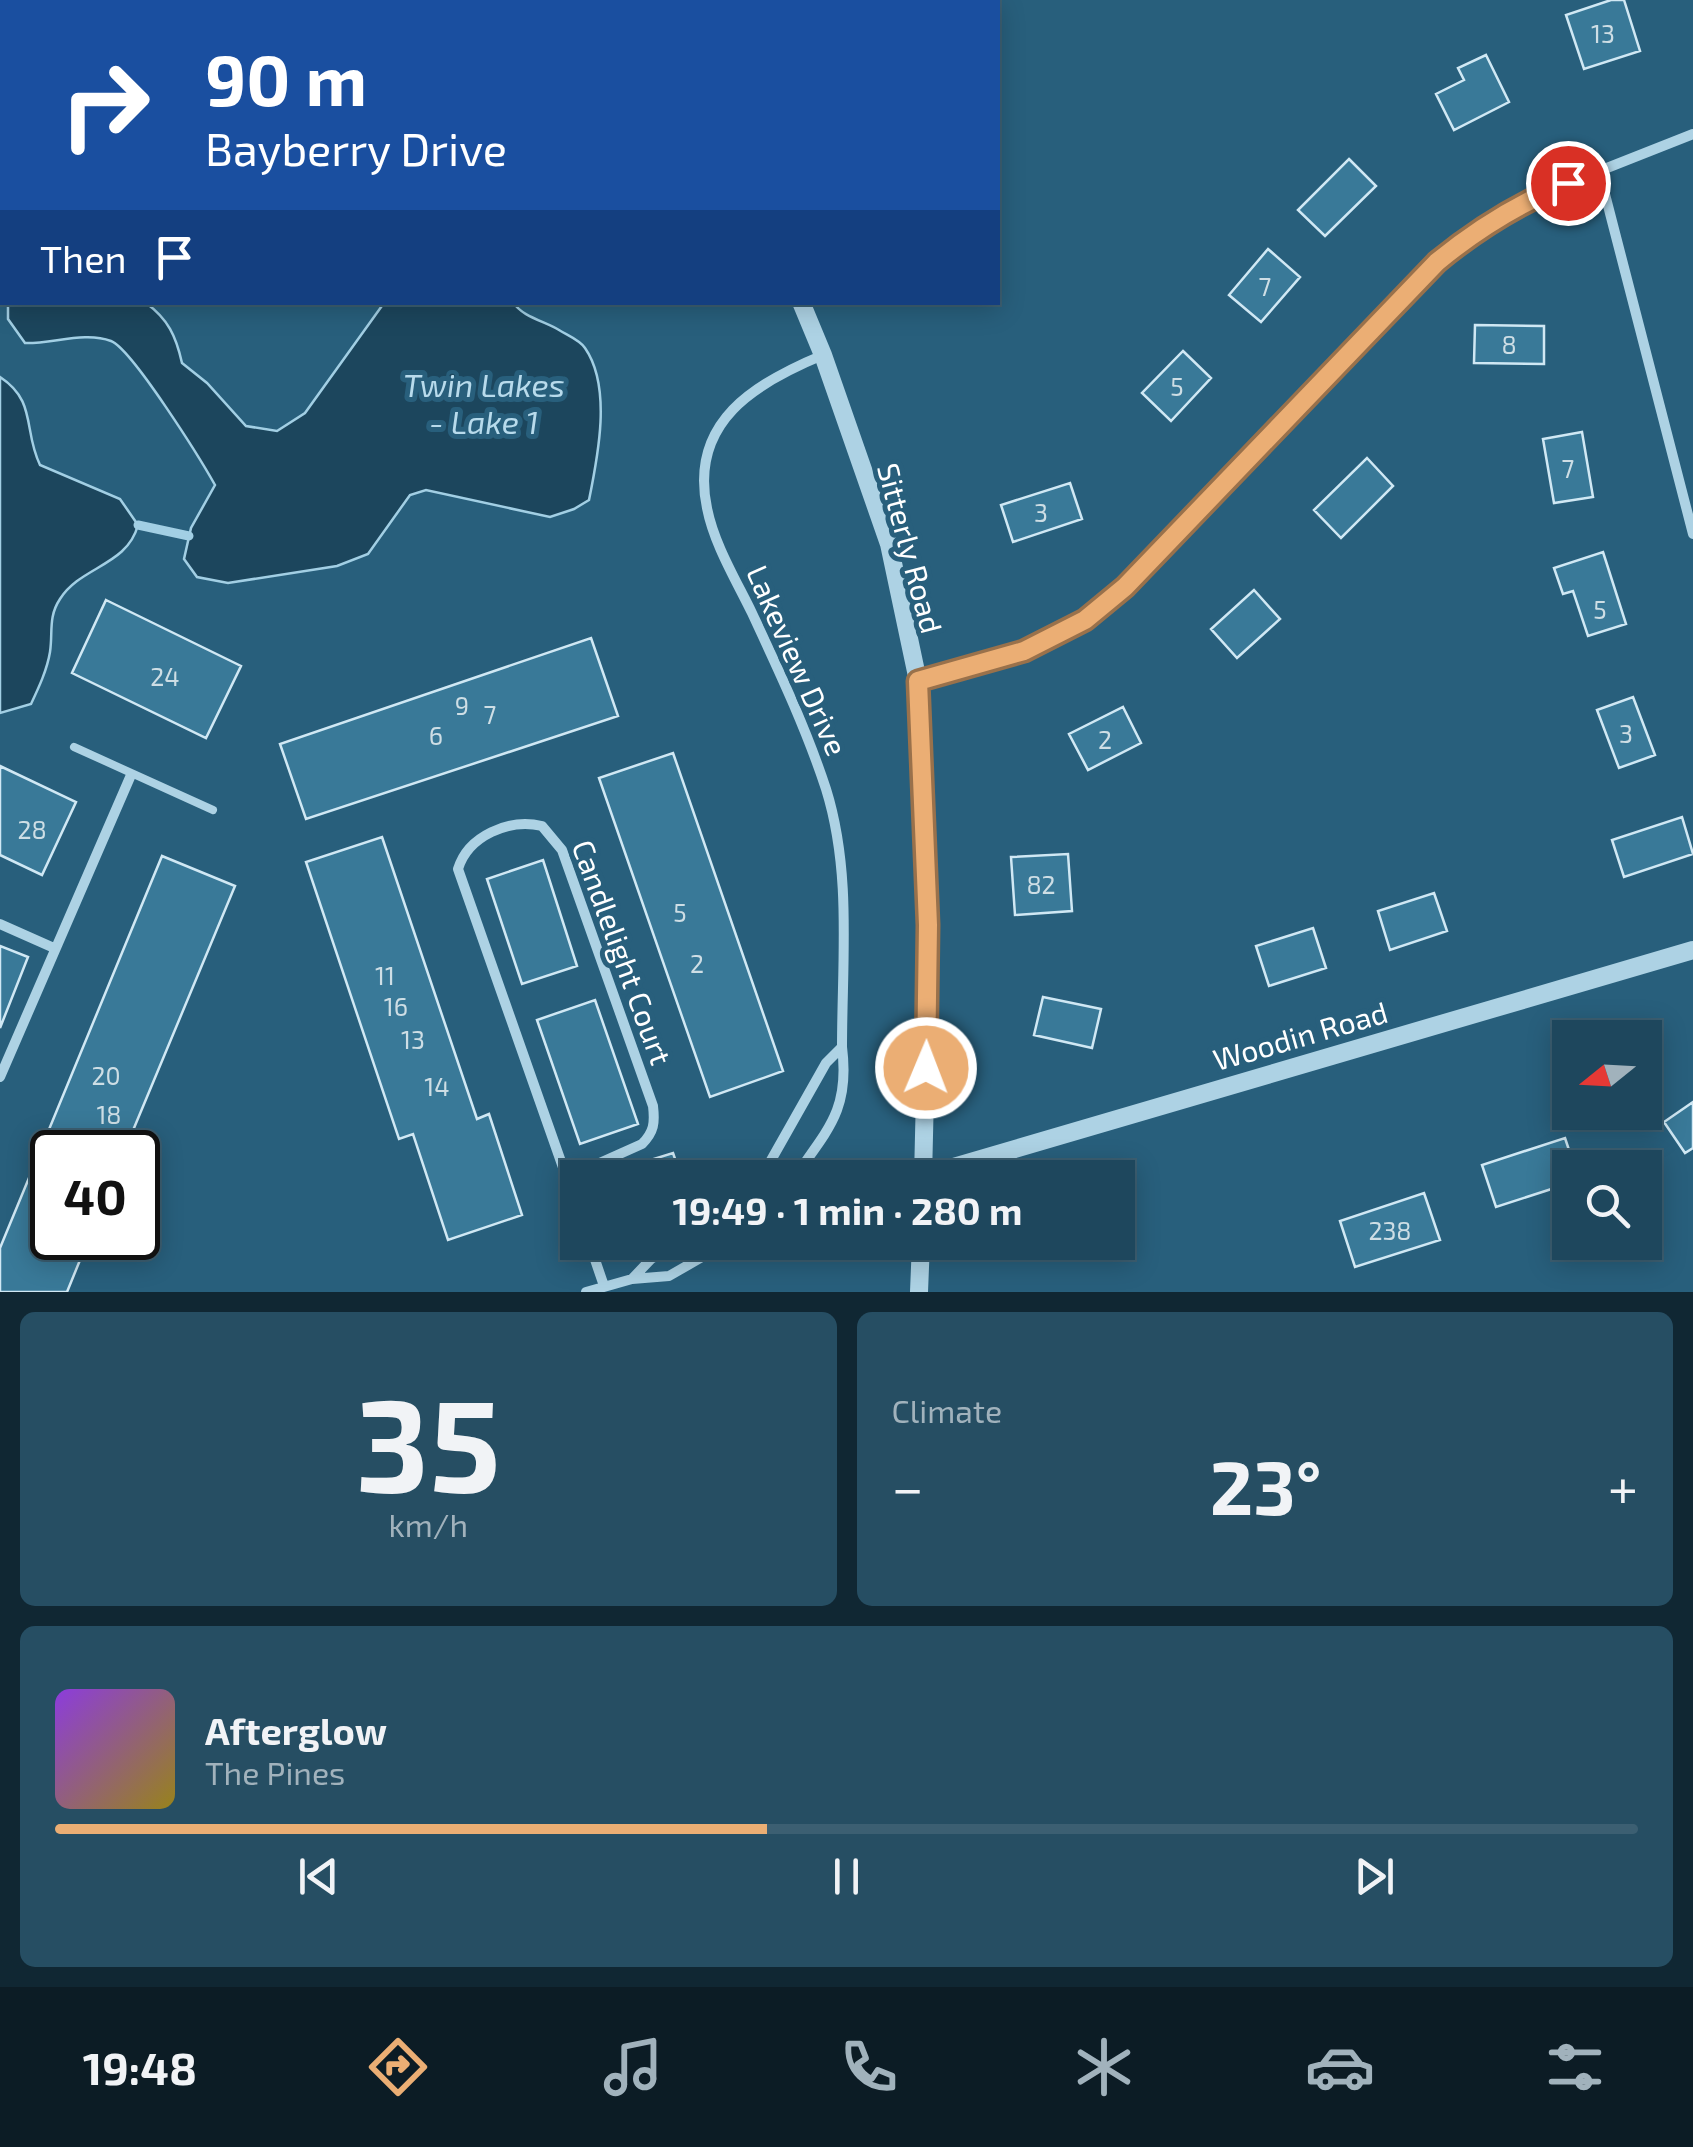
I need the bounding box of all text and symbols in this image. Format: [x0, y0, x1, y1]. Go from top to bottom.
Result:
house number: 13 [1591, 18, 1615, 48]
text: 90 m [205, 36, 367, 120]
icon: right [40, 40, 170, 170]
text: Bayberry Drive [205, 121, 507, 175]
pin [1526, 141, 1611, 226]
icon: arrive [1541, 156, 1596, 211]
icon: arrive [147, 230, 202, 285]
text: Then [40, 235, 127, 281]
house number: 7 [1259, 271, 1272, 301]
house number: 8 [1501, 329, 1517, 359]
water label: Twin Lakes - Lake 1 [403, 365, 565, 440]
house number: 5 [1170, 371, 1184, 401]
house number: 7 [1562, 453, 1575, 483]
street label: Sitterly Road [871, 459, 951, 637]
house number: 3 [1034, 497, 1048, 527]
street label: Lakeview Drive [740, 559, 856, 761]
house number: 5 [1593, 594, 1607, 624]
house number: 24 [150, 661, 180, 691]
house number: 9 [455, 690, 469, 720]
house number: 7 [484, 699, 497, 729]
house number: 3 [1619, 718, 1633, 748]
house number: 6 [429, 720, 443, 750]
house number: 2 [1098, 724, 1112, 754]
house number: 28 [17, 814, 47, 844]
street label: Candlelight Court [566, 835, 680, 1069]
house number: 82 [1026, 869, 1056, 899]
house number: 5 [673, 897, 687, 927]
house number: 2 [690, 948, 704, 978]
house number: 11 [375, 960, 395, 990]
house number: 16 [384, 991, 408, 1021]
street label: Woodin Road [1209, 993, 1391, 1077]
position arrow [874, 1016, 978, 1120]
north arrow [1552, 1020, 1662, 1130]
map controls [1552, 1020, 1662, 1260]
house number: 13 [401, 1024, 425, 1054]
house number: 20 [91, 1060, 121, 1090]
house number: 14 [424, 1071, 450, 1101]
house number: 18 [96, 1099, 122, 1129]
speed limit sign: 40 [30, 1130, 160, 1260]
button: search [1552, 1150, 1662, 1260]
text: 19:49 · 1 min · 280 m [673, 1187, 1022, 1233]
house number: 238 [1368, 1215, 1412, 1245]
text: 35 [356, 1362, 501, 1518]
text: Climate [892, 1391, 1002, 1429]
text: 23° [1210, 1440, 1322, 1530]
text: − [892, 1453, 924, 1519]
text: + [1608, 1453, 1638, 1519]
text: km/h [389, 1505, 468, 1543]
text: Afterglow [205, 1707, 387, 1753]
text: The Pines [205, 1753, 345, 1791]
icon: previous [291, 1849, 346, 1904]
icon: pause [819, 1849, 874, 1904]
icon: next [1347, 1849, 1402, 1904]
icon: directions [363, 2032, 433, 2102]
icon: music [598, 2032, 668, 2102]
icon: phone [834, 2032, 904, 2102]
icon: climate [1069, 2032, 1139, 2102]
icon: car [1305, 2032, 1375, 2102]
icon: filters [1540, 2032, 1610, 2102]
text: 19:48 [83, 2040, 197, 2094]

